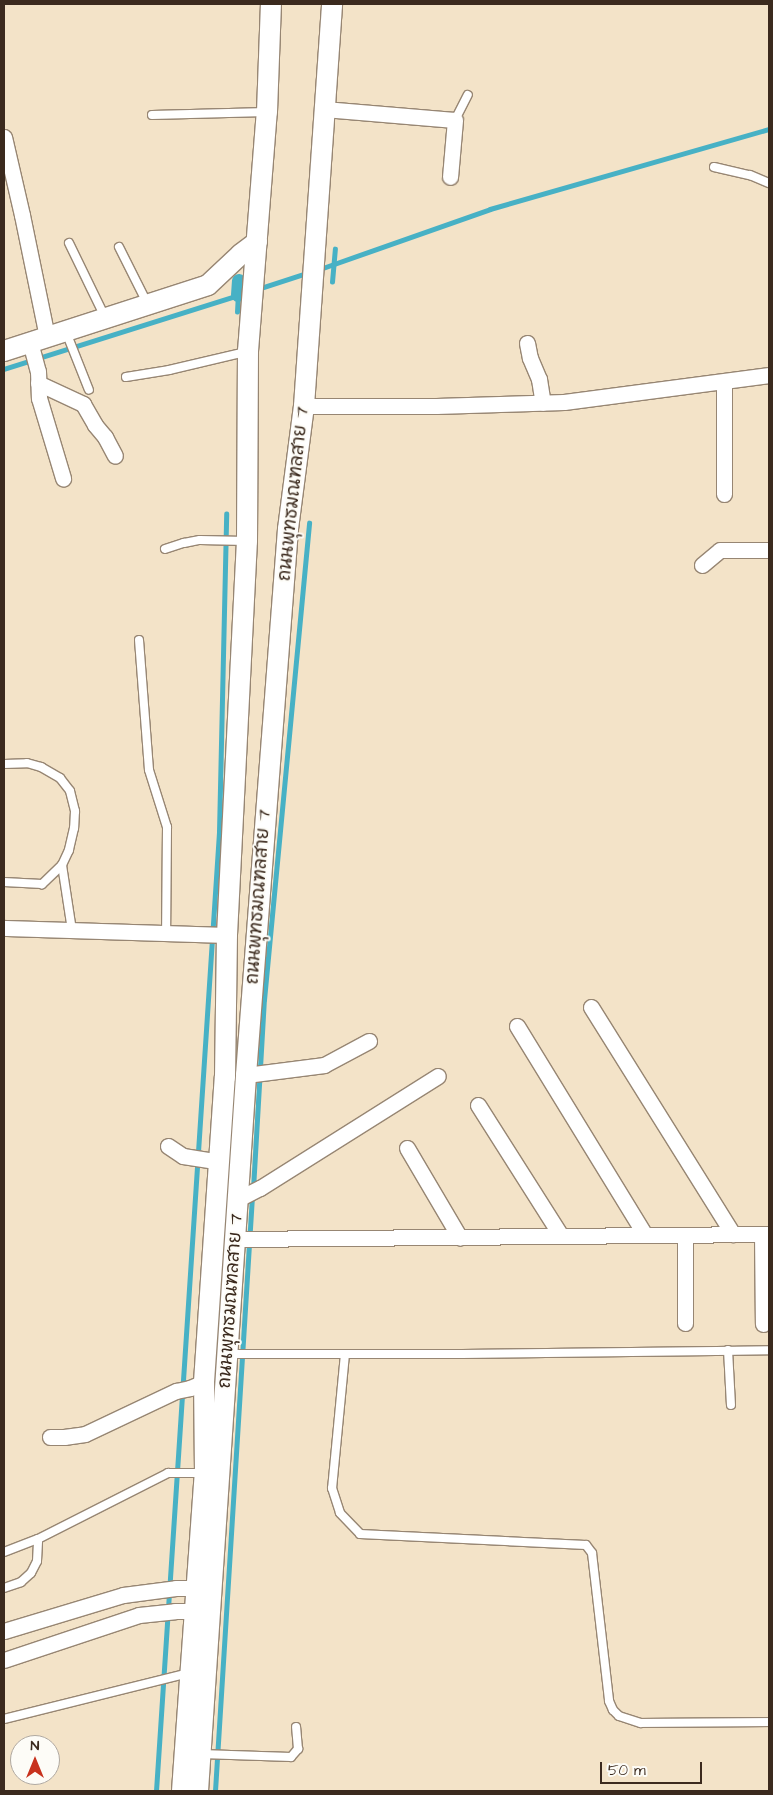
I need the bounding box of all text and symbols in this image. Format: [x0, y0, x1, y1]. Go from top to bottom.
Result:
street label: ถนนพุทธมณฑลสาย 7 [274, 406, 314, 582]
street label: ถนนพุทธมณฑลสาย 7 [242, 809, 276, 985]
street label: ถนนพุทธมณฑลสาย 7 [214, 1213, 248, 1389]
north arrow [10, 1735, 60, 1785]
text: N [31, 1736, 39, 1756]
scale bar [603, 1752, 706, 1784]
text: 50 m [608, 1760, 646, 1781]

